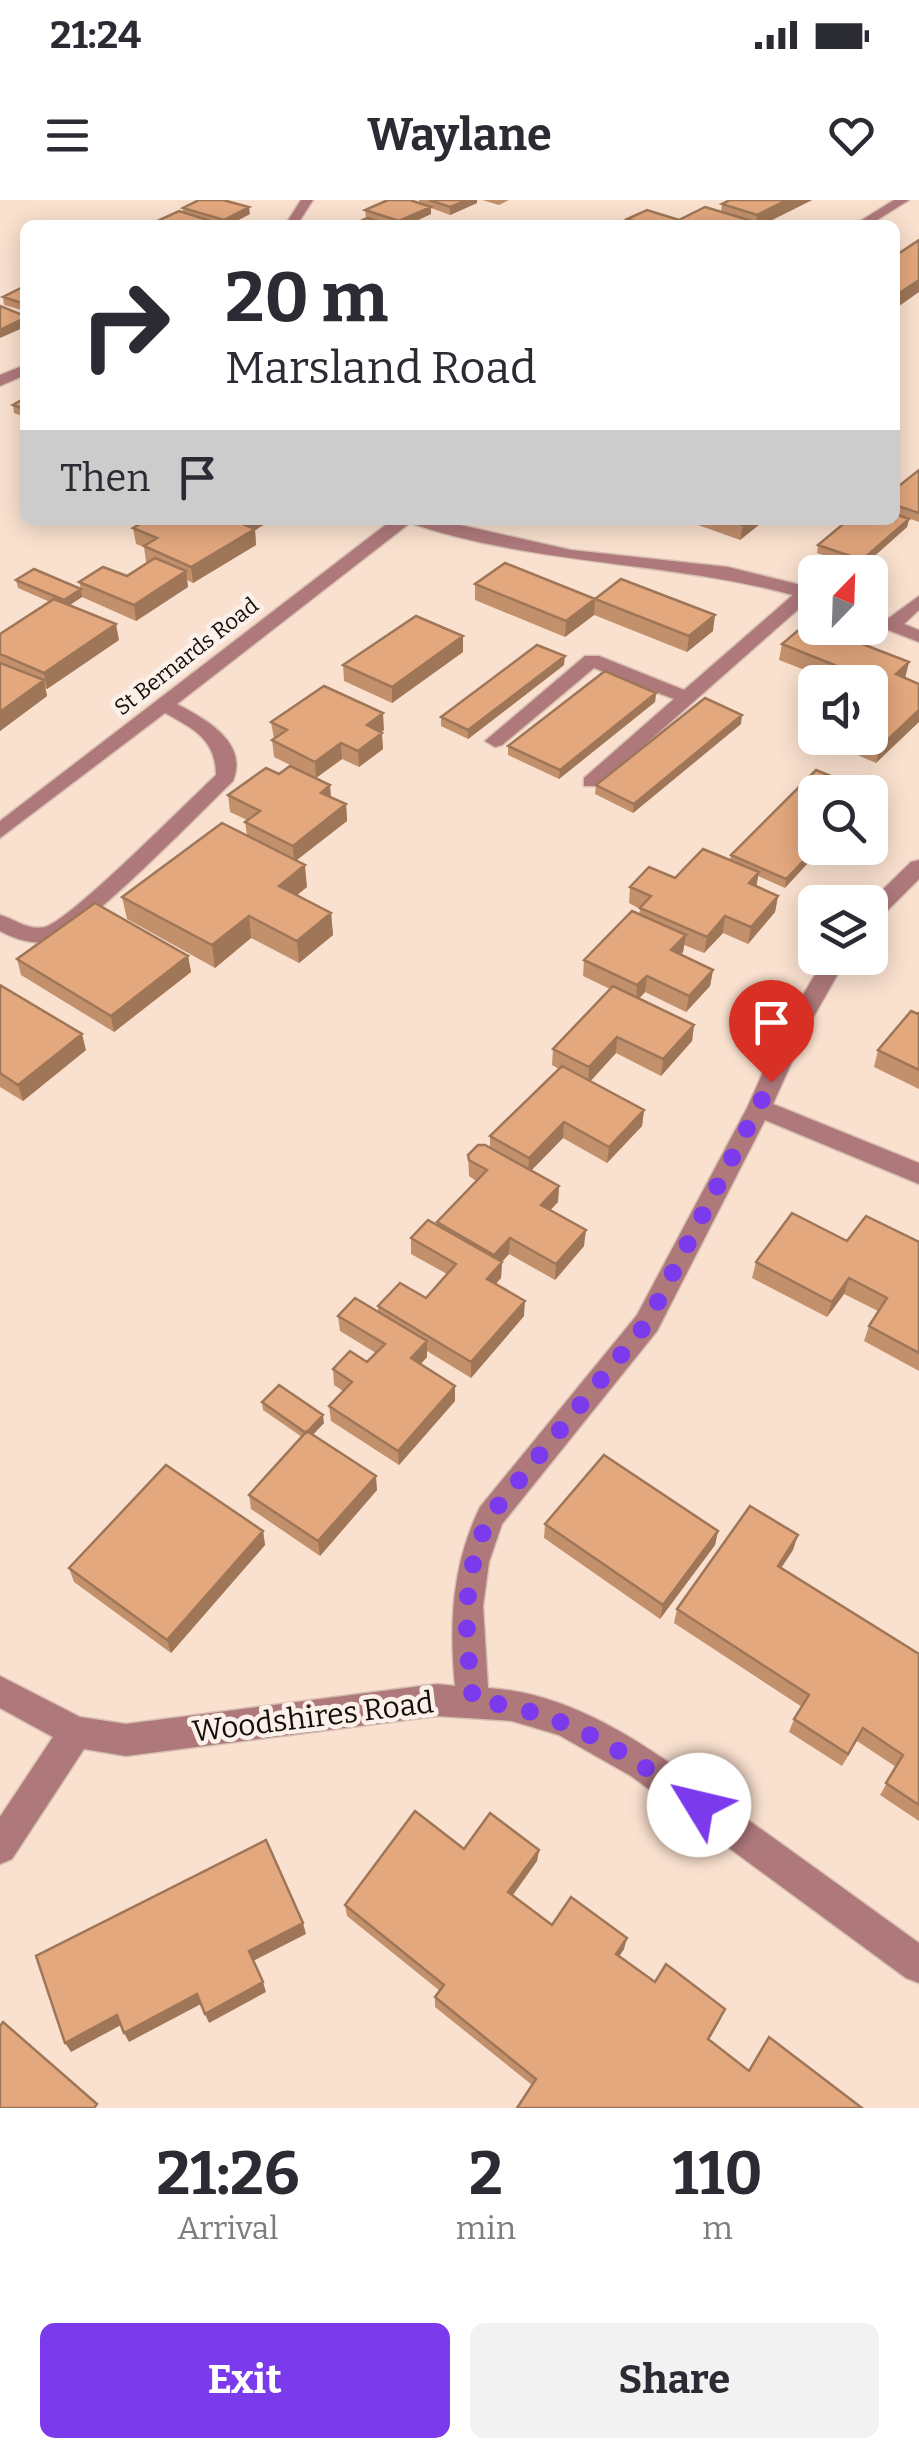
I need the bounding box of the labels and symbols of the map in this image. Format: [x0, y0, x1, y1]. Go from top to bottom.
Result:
north arrow [798, 555, 888, 645]
street label: St Bernards Road [109, 592, 264, 721]
pin [729, 980, 814, 1083]
street label: Woodshires Road [190, 1684, 436, 1750]
position arrow [647, 1753, 751, 1857]

